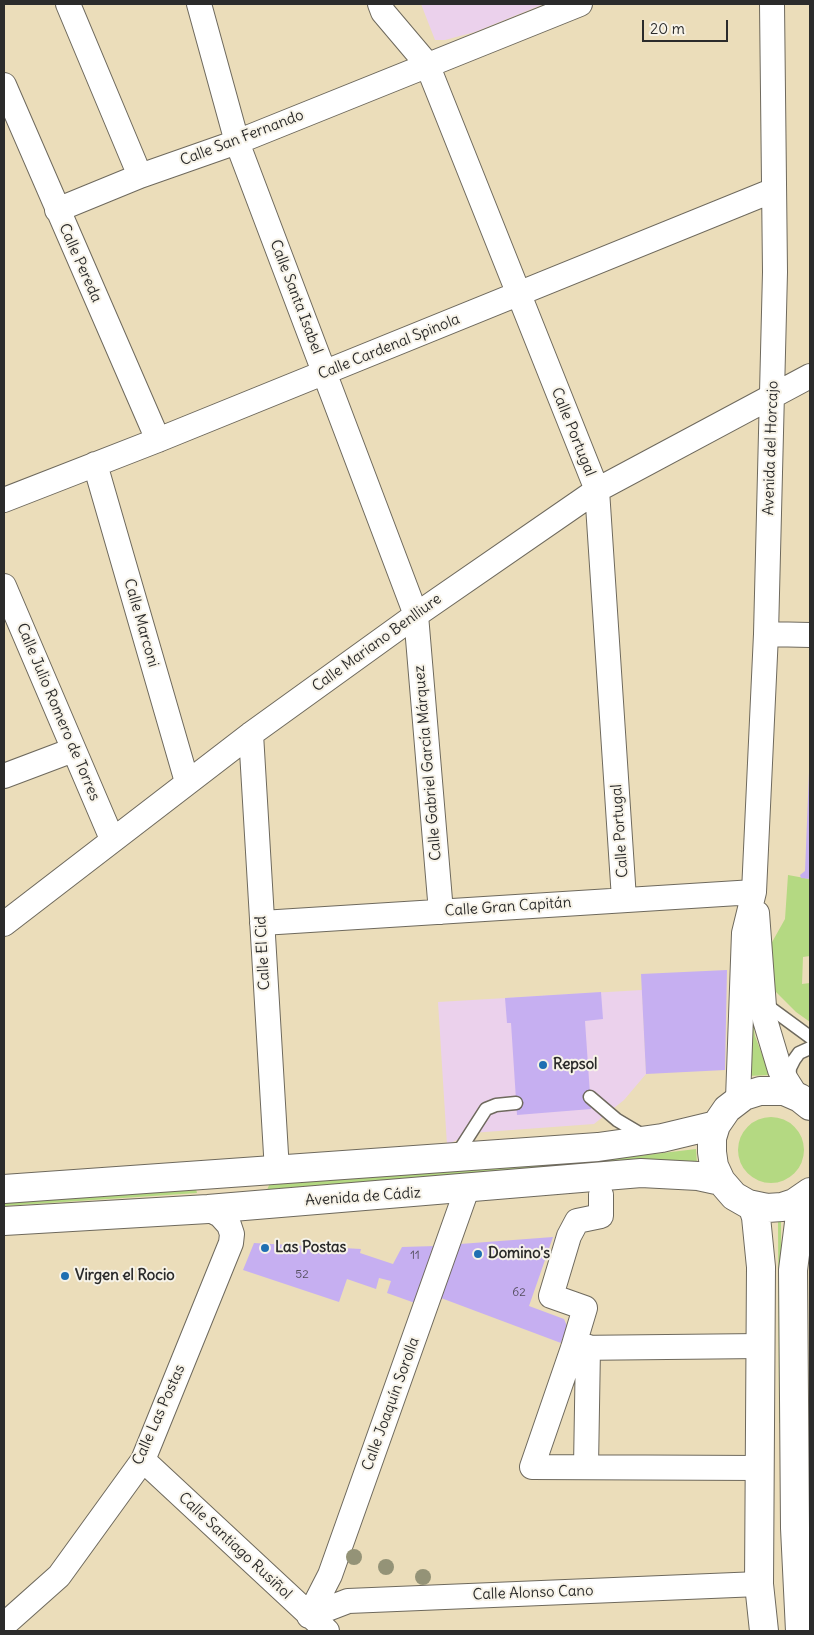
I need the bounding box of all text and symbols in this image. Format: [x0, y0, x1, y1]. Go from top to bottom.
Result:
scale bar [644, 10, 730, 42]
text: 20 m [650, 19, 685, 38]
street label: Calle San Fernando [178, 106, 306, 170]
street label: Calle Pereda [55, 221, 105, 305]
street label: Calle Santa Isabel [266, 237, 326, 357]
street label: Calle Cardenal Spinola [316, 310, 462, 384]
street label: Avenida del Horcajo [760, 380, 782, 516]
street label: Calle Portugal [547, 385, 599, 479]
street label: Calle Marconi [120, 577, 162, 669]
street label: Calle Mariano Benlliure [309, 590, 445, 696]
street label: Calle Julio Romero de Torres [12, 620, 104, 804]
street label: Calle Gabriel García Márquez [410, 664, 446, 862]
street label: Calle Portugal [608, 783, 632, 879]
street label: Calle Gran Capitán [444, 894, 572, 920]
street label: Calle El Cid [252, 915, 274, 991]
place label: Repsol [553, 1056, 597, 1074]
marker: Repsol [537, 1059, 549, 1071]
street label: Avenida de Cádiz [305, 1184, 421, 1210]
place label: Las Postas [275, 1239, 346, 1257]
marker: Las Postas [259, 1242, 271, 1254]
place label: Domino's [488, 1245, 550, 1263]
marker: Domino's [472, 1248, 484, 1260]
house number: 11 [410, 1249, 420, 1263]
place label: Virgen el Rocio [75, 1267, 175, 1285]
house number: 52 [295, 1268, 309, 1282]
marker: Virgen el Rocio [59, 1270, 71, 1282]
house number: 62 [512, 1286, 526, 1300]
street label: Calle Joaquín Sorolla [359, 1335, 423, 1473]
street label: Calle Las Postas [129, 1362, 189, 1468]
street label: Calle Santiago Rusiñol [175, 1489, 295, 1603]
street label: Calle Alonso Cano [472, 1582, 594, 1604]

